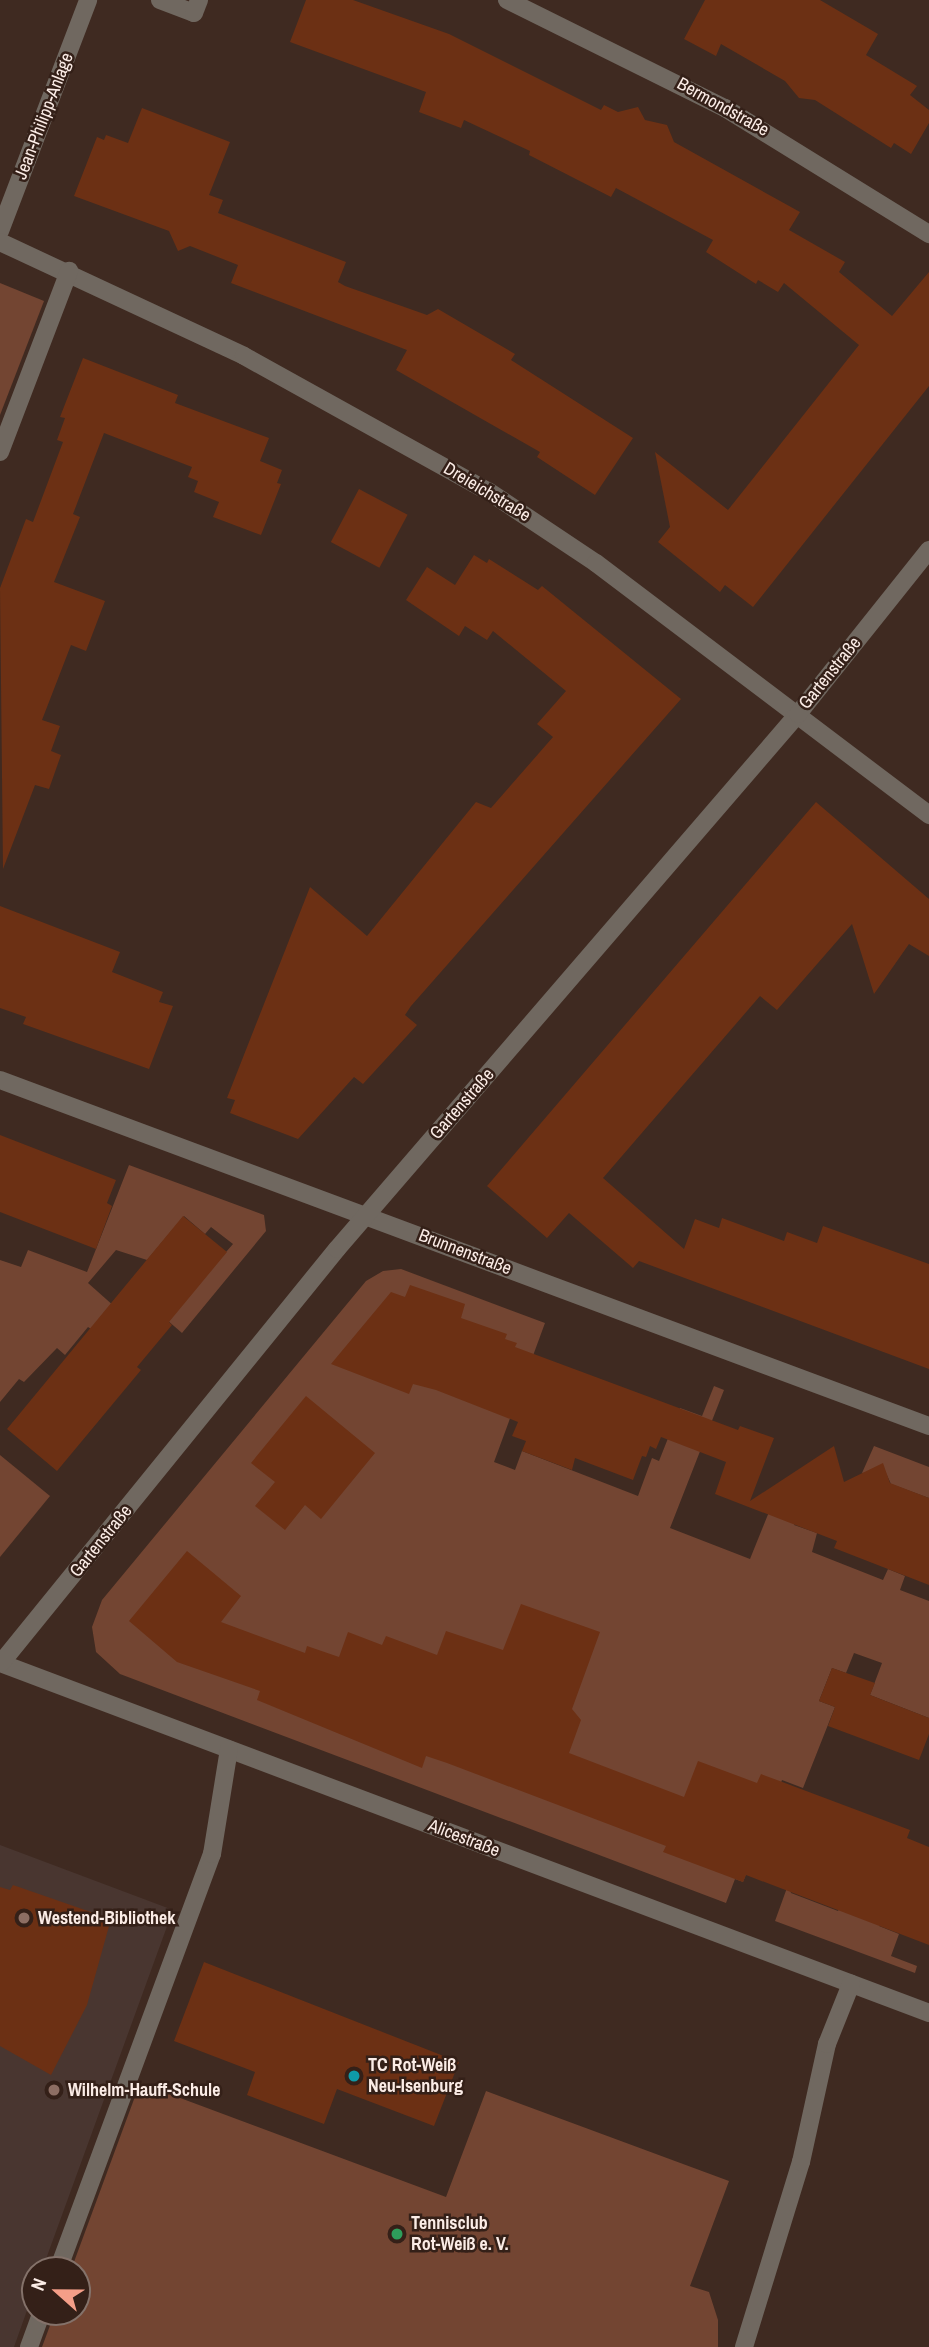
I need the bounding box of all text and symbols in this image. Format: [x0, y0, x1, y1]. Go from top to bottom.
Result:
street label: Jean-Philipp-Anlage [10, 50, 78, 182]
street label: Bermondstraße [673, 73, 773, 141]
street label: Dreieichstraße [440, 458, 534, 526]
street label: Gartenstraße [794, 632, 866, 714]
street label: Gartenstraße [425, 1064, 499, 1144]
street label: Brunnenstraße [416, 1224, 514, 1280]
street label: Gartenstraße [65, 1500, 137, 1582]
street label: Alicestraße [425, 1815, 503, 1861]
place label: Westend-Bibliothek [38, 1907, 176, 1929]
marker: Westend-Bibliothek [16, 1910, 32, 1926]
place label: TC Rot-Weiß Neu-Isenburg [368, 2055, 463, 2098]
marker: TC Rot-Weiß Neu-Isenburg [346, 2068, 362, 2084]
place label: Wilhelm-Hauff-Schule [68, 2079, 220, 2101]
marker: Wilhelm-Hauff-Schule [46, 2082, 62, 2098]
place label: Tennisclub Rot-Weiß e. V. [411, 2213, 509, 2256]
marker: Tennisclub Rot-Weiß e. V. [389, 2226, 405, 2242]
north arrow [21, 2256, 91, 2326]
text: N [24, 2274, 52, 2294]

